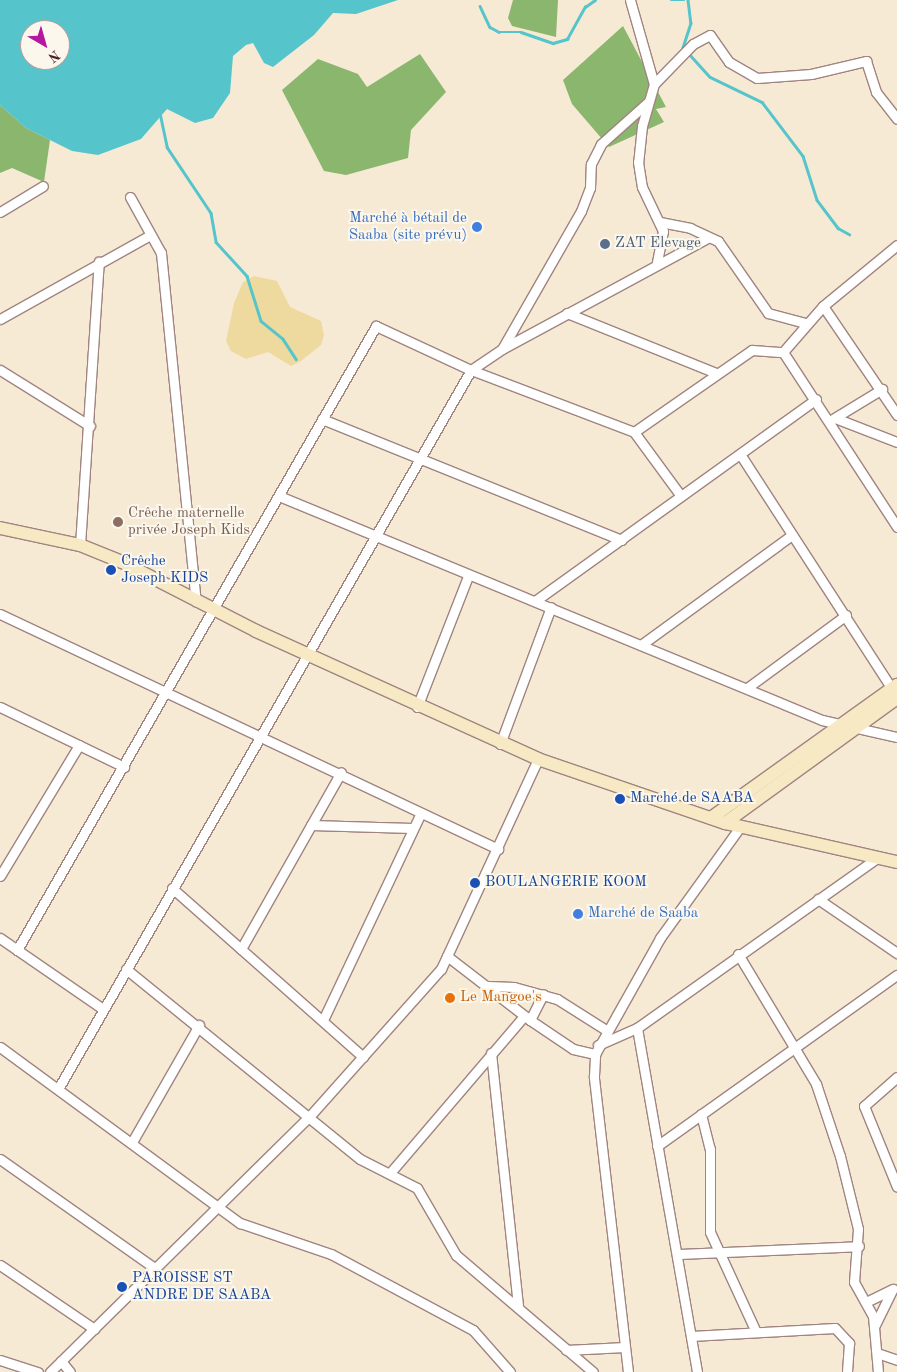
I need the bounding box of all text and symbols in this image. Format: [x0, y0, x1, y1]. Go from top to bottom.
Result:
north arrow [20, 20, 70, 70]
text: N [45, 47, 62, 65]
place label: Marché à bétail de Saaba (site prévu) [349, 209, 467, 244]
marker: Marché à bétail de Saaba (site prévu) [471, 221, 483, 233]
place label: ZAT Elevage [615, 235, 701, 253]
marker: ZAT Elevage [599, 238, 611, 250]
place label: Crêche maternelle privée Joseph Kids [128, 504, 250, 539]
marker: Crêche maternelle privée Joseph Kids [112, 516, 124, 528]
place label: Crêche Joseph KIDS [121, 552, 208, 587]
marker: Crêche Joseph KIDS [105, 564, 117, 576]
place label: Marché de SAABA [630, 790, 754, 808]
marker: Marché de SAABA [614, 793, 626, 805]
place label: BOULANGERIE KOOM [485, 874, 647, 892]
marker: BOULANGERIE KOOM [469, 877, 481, 889]
place label: Marché de Saaba [588, 905, 698, 923]
marker: Marché de Saaba [572, 908, 584, 920]
place label: Le Mangoe's [460, 989, 542, 1007]
marker: Le Mangoe's [444, 992, 456, 1004]
place label: PAROISSE ST ANDRE DE SAABA [132, 1269, 271, 1304]
marker: PAROISSE ST ANDRE DE SAABA [116, 1281, 128, 1293]

